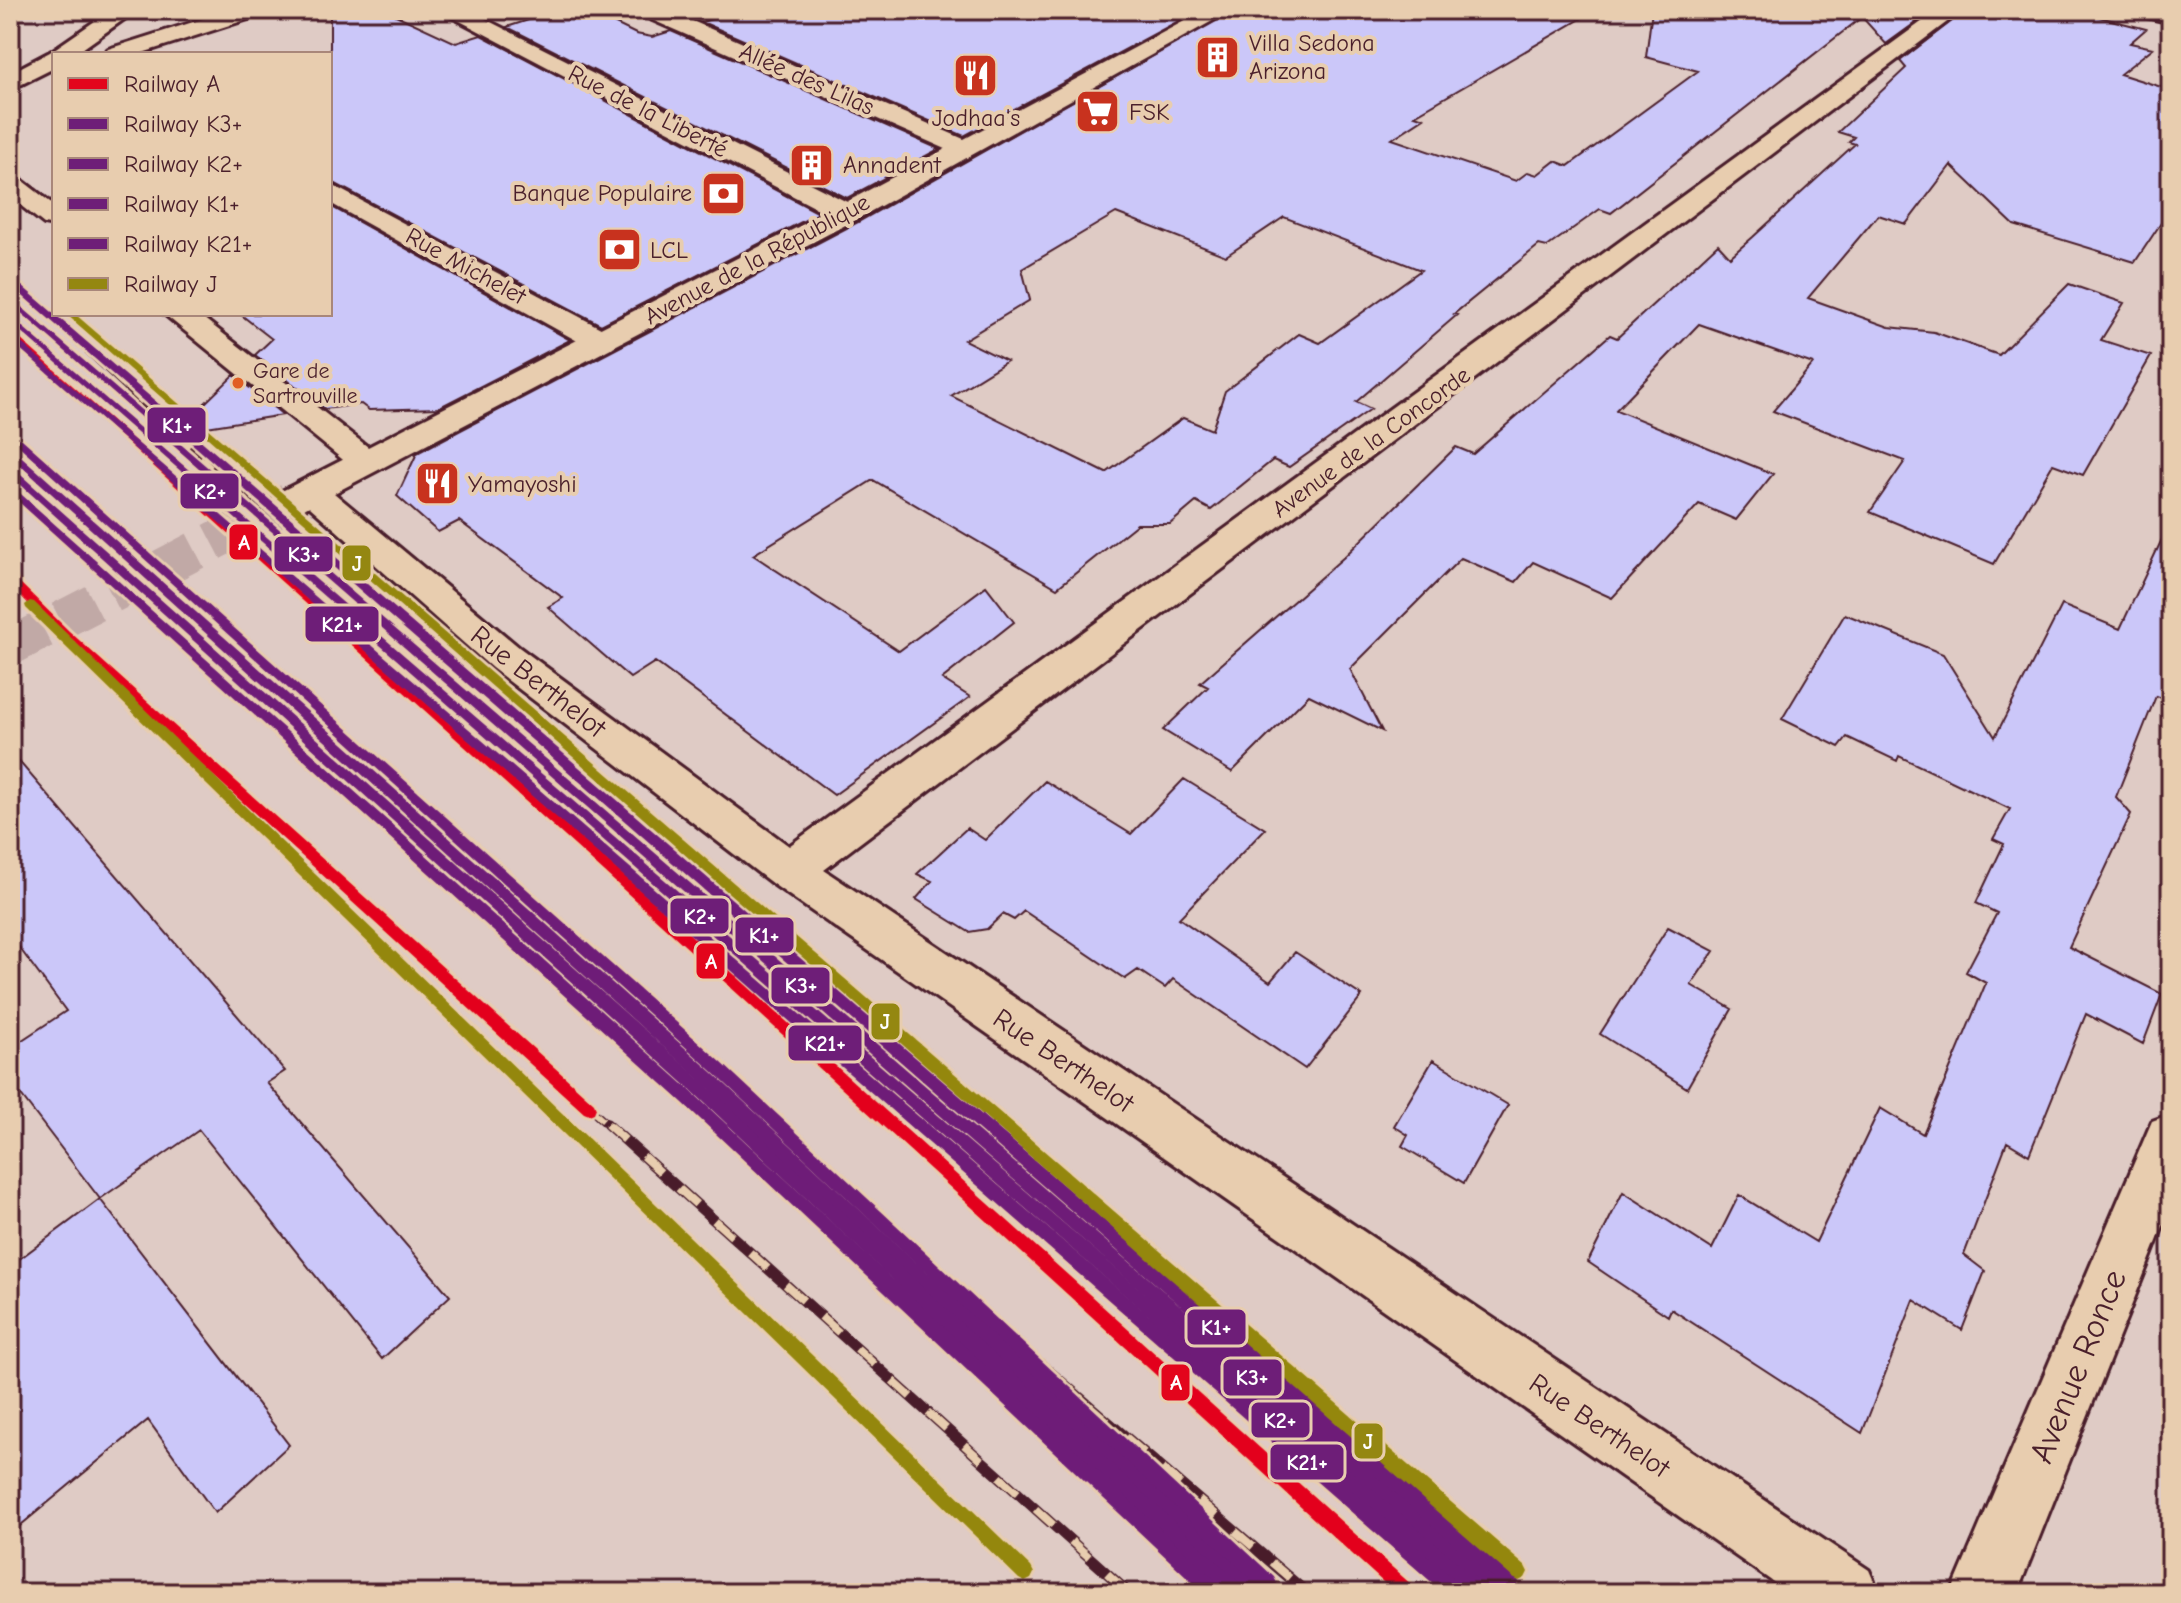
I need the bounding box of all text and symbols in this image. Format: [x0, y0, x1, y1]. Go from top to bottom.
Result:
place label: Villa Sedona Arizona [1249, 29, 1375, 85]
building icon: Villa Sedona Arizona [1194, 33, 1242, 81]
street label: Allée des Lilas [735, 37, 879, 121]
legend [52, 52, 332, 316]
restaurant icon: Jodhaa's [952, 52, 1000, 100]
street label: Rue de la Liberté [564, 59, 732, 163]
text: Railway A [124, 70, 220, 98]
supermarket icon: FSK [1074, 88, 1122, 136]
place label: FSK [1129, 98, 1170, 126]
place label: Jodhaa's [932, 104, 1020, 132]
text: Railway K3+ [124, 110, 242, 138]
building icon: Annadent [788, 141, 836, 189]
text: Railway K2+ [124, 150, 243, 178]
place label: Annadent [843, 151, 942, 179]
bank icon: Banque Populaire [699, 169, 747, 217]
place label: Banque Populaire [512, 179, 692, 207]
street label: Avenue de la République [640, 188, 874, 330]
text: Railway K1+ [124, 190, 240, 218]
street label: Rue Michelet [401, 222, 532, 311]
bank icon: LCL [595, 226, 643, 274]
text: Railway K21+ [124, 230, 252, 258]
place label: LCL [650, 236, 688, 264]
text: Railway J [124, 270, 217, 298]
place label: Gare de Sartrouville [253, 358, 358, 409]
street label: Avenue de la Concorde [1266, 361, 1476, 523]
marker: Gare de Sartrouville [230, 375, 246, 391]
line badge: K1+ [146, 406, 207, 444]
text: K1+ [162, 413, 192, 439]
restaurant icon: Yamayoshi [413, 460, 461, 508]
place label: Yamayoshi [468, 470, 577, 498]
line badge: K2+ [179, 472, 240, 510]
text: K2+ [193, 479, 227, 505]
line badge: A [228, 523, 259, 561]
text: A [238, 530, 250, 556]
line badge: K3+ [273, 535, 334, 573]
text: K3+ [288, 542, 320, 568]
line badge: J [341, 544, 372, 582]
text: J [352, 551, 362, 577]
line badge: K21+ [304, 605, 380, 643]
text: K21+ [321, 612, 363, 638]
street label: Rue Berthelot [464, 619, 613, 745]
line badge: K2+ [669, 897, 730, 935]
text: K2+ [683, 904, 717, 930]
line badge: K1+ [734, 916, 795, 954]
text: K1+ [749, 923, 779, 949]
line badge: A [695, 942, 726, 980]
text: A [705, 949, 717, 975]
line badge: K3+ [770, 966, 831, 1005]
text: K3+ [785, 973, 817, 999]
line badge: J [870, 1002, 901, 1041]
street label: Rue Berthelot [987, 1002, 1141, 1120]
text: J [880, 1009, 890, 1035]
line badge: K21+ [787, 1024, 863, 1062]
text: K21+ [804, 1031, 846, 1057]
street label: Avenue Ronce [2021, 1264, 2135, 1469]
line badge: K1+ [1186, 1308, 1247, 1346]
text: K1+ [1201, 1315, 1231, 1341]
line badge: K3+ [1222, 1358, 1283, 1397]
line badge: A [1160, 1363, 1191, 1402]
text: K3+ [1236, 1365, 1268, 1391]
street label: Rue Berthelot [1523, 1367, 1677, 1485]
text: A [1170, 1370, 1182, 1396]
line badge: K2+ [1250, 1401, 1311, 1439]
text: K2+ [1263, 1408, 1297, 1434]
line badge: J [1353, 1422, 1384, 1460]
text: J [1363, 1429, 1373, 1455]
line badge: K21+ [1269, 1443, 1345, 1481]
text: K21+ [1286, 1450, 1328, 1476]

